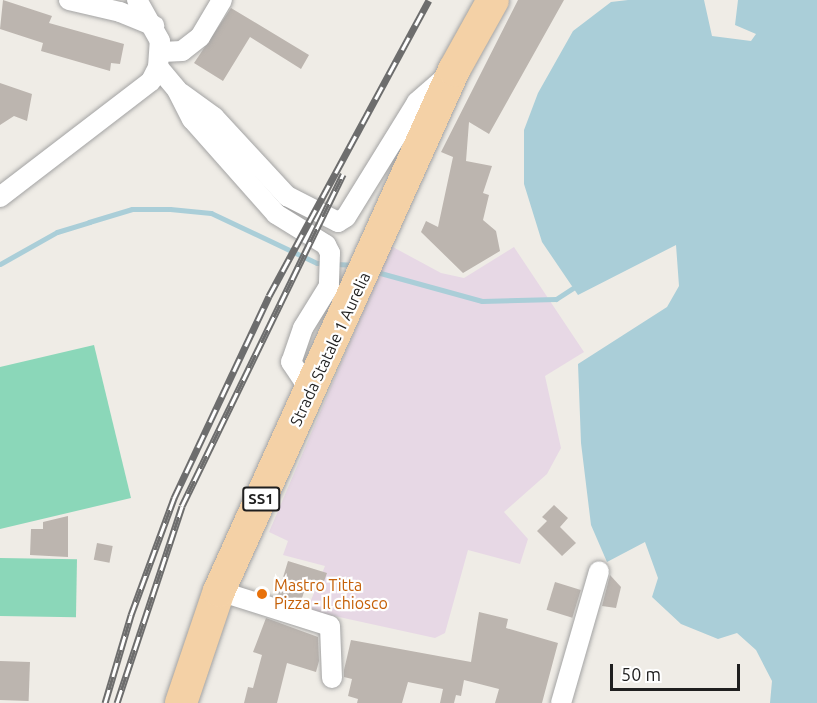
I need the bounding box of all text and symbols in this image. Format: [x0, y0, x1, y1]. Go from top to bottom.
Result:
street label: Strada Statale 1 Aurelia [286, 269, 374, 429]
road number: SS1 [242, 487, 280, 511]
place label: Mastro Titta Pizza - Il chiosco [274, 575, 388, 613]
marker: Mastro Titta Pizza - Il chiosco [255, 587, 269, 601]
scale bar [613, 652, 744, 690]
text: 50 m [621, 664, 661, 684]

